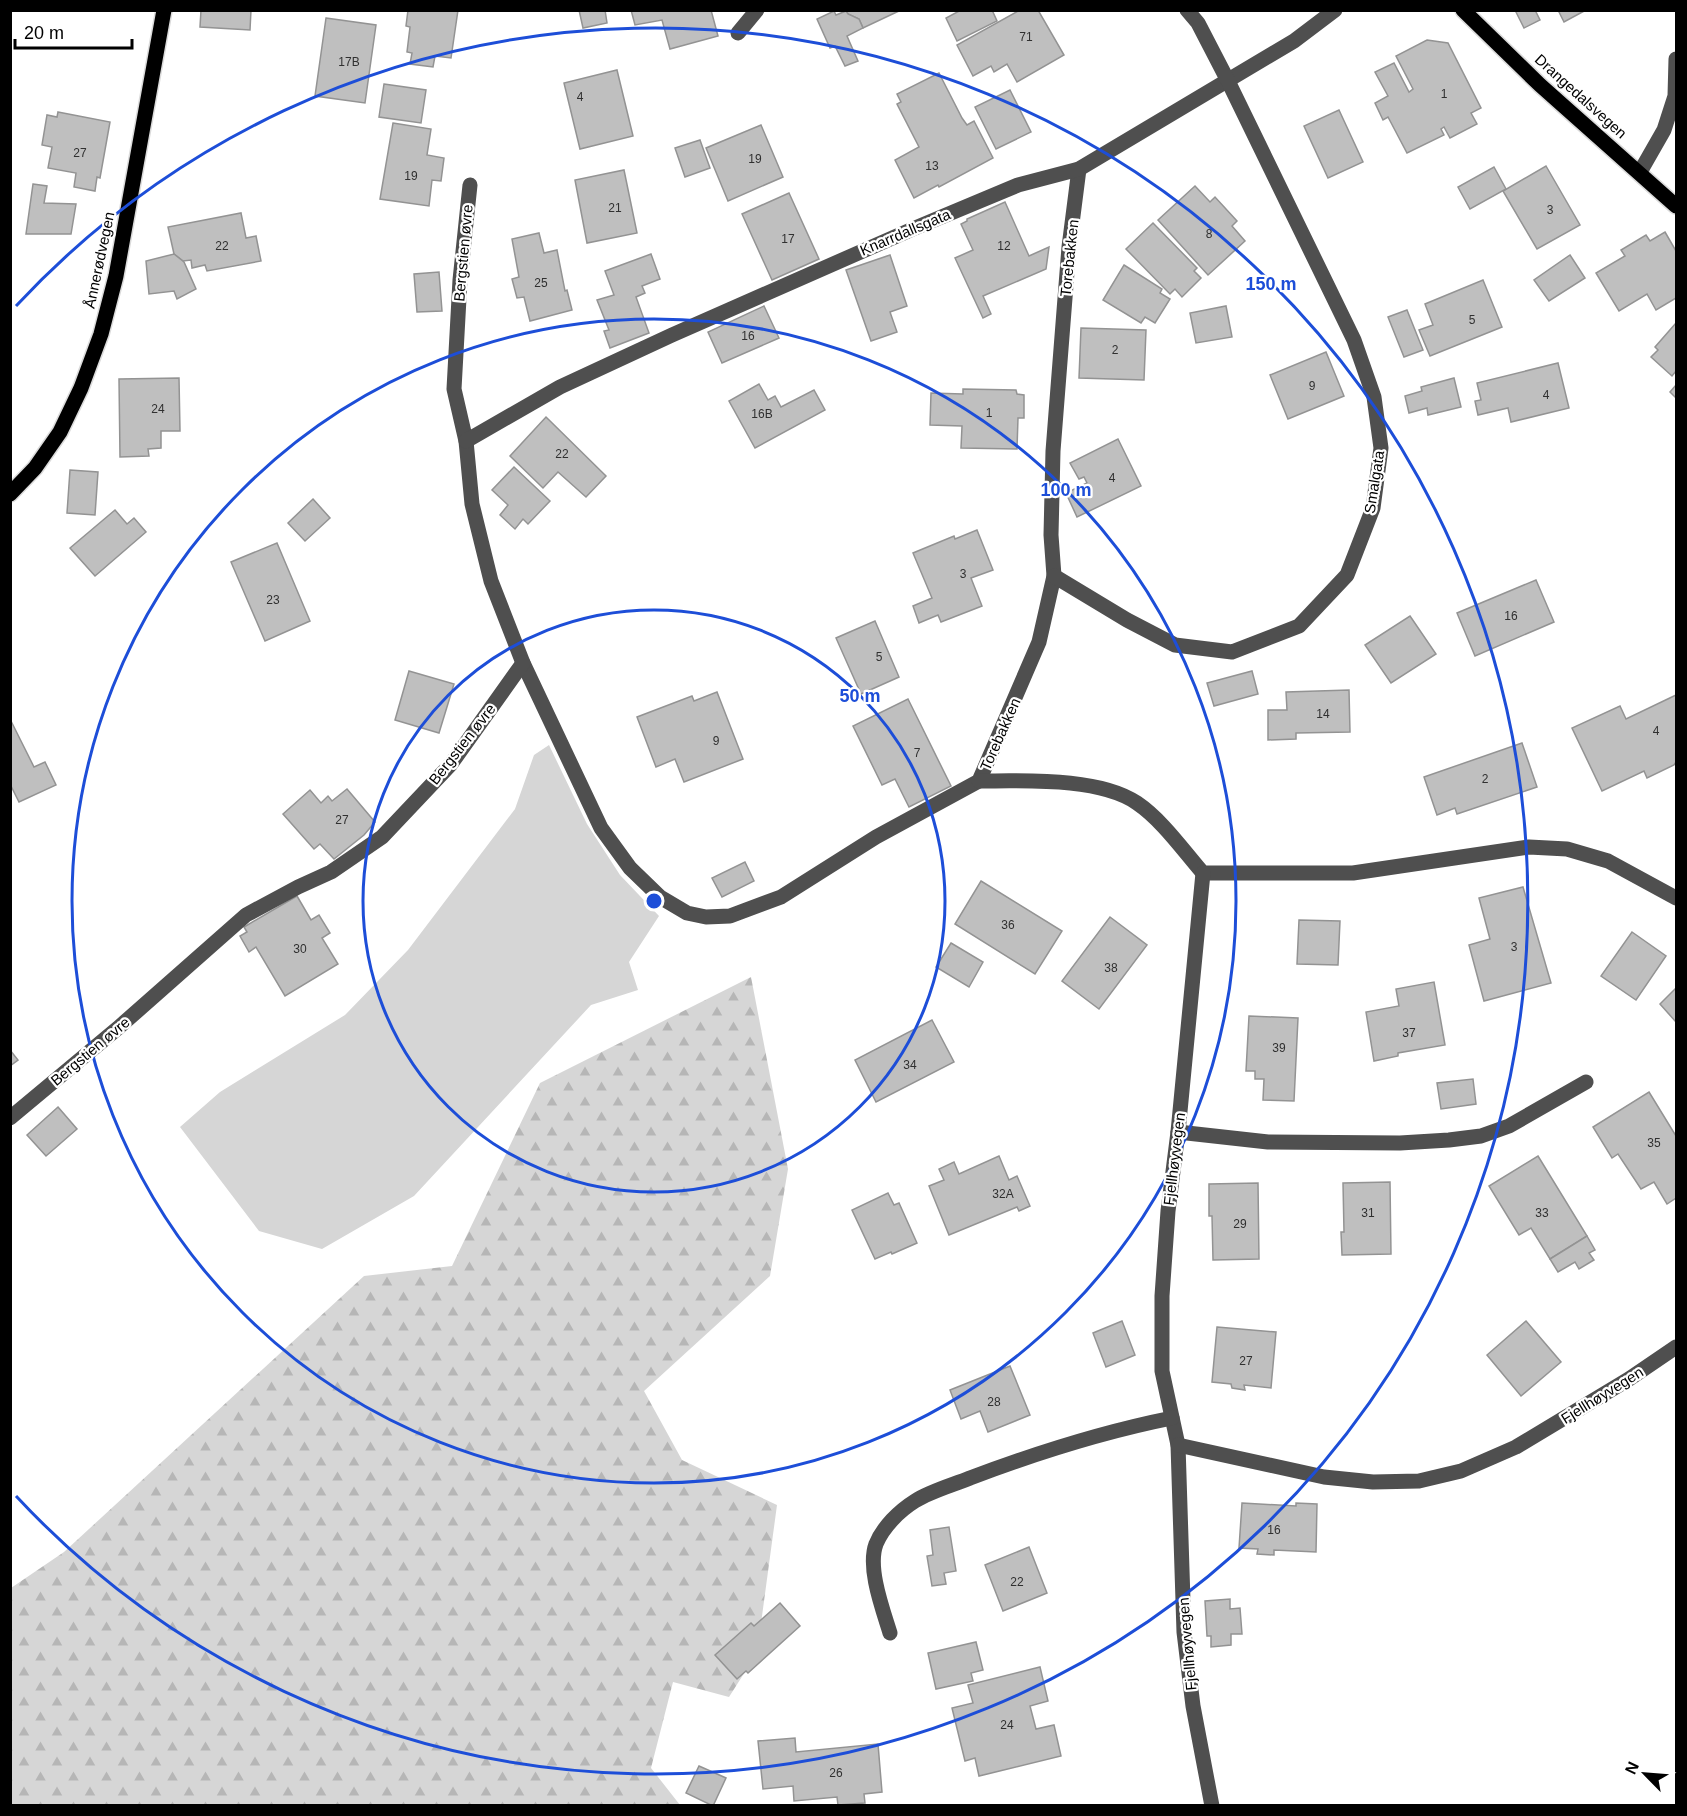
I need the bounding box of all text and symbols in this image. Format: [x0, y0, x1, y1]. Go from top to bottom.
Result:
scale bar [15, 12, 132, 50]
text: 20 m [24, 23, 64, 43]
house number: 71 [1019, 30, 1033, 44]
street label: Drangedalsvegen [1532, 50, 1630, 142]
house number: 17B [338, 55, 360, 69]
house number: 1 [1441, 87, 1448, 101]
house number: 4 [577, 90, 584, 104]
house number: 27 [73, 146, 87, 160]
house number: 19 [748, 152, 762, 166]
house number: 13 [925, 159, 939, 173]
house number: 19 [404, 169, 418, 183]
house number: 21 [608, 201, 622, 215]
house number: 3 [1547, 203, 1554, 217]
street label: Bergstien øvre [450, 204, 476, 302]
street label: Knarrdallsgata [857, 205, 953, 259]
street label: Ånnerødvegen [80, 210, 118, 310]
street label: Torebakken [1056, 219, 1082, 297]
house number: 8 [1206, 227, 1213, 241]
house number: 17 [781, 232, 795, 246]
house number: 22 [215, 239, 229, 253]
house number: 12 [997, 239, 1011, 253]
text: 150 m [1245, 274, 1297, 294]
house number: 25 [534, 276, 548, 290]
house number: 5 [1469, 313, 1476, 327]
house number: 16 [741, 329, 755, 343]
house number: 2 [1112, 343, 1119, 357]
house number: 9 [1309, 379, 1316, 393]
house number: 4 [1543, 388, 1550, 402]
house number: 24 [151, 402, 165, 416]
house number: 1 [986, 406, 993, 420]
house number: 16B [751, 407, 773, 421]
house number: 22 [555, 447, 569, 461]
street label: Smalgata [1361, 449, 1387, 515]
house number: 4 [1109, 471, 1116, 485]
text: 100 m [1040, 480, 1092, 500]
house number: 3 [960, 567, 967, 581]
house number: 23 [266, 593, 280, 607]
house number: 16 [1504, 609, 1518, 623]
house number: 5 [876, 650, 883, 664]
text: 50 m [839, 686, 881, 706]
street label: Torebakken [976, 695, 1024, 773]
street label: Bergstien øvre [425, 700, 499, 788]
house number: 14 [1316, 707, 1330, 721]
house number: 4 [1653, 724, 1660, 738]
house number: 9 [713, 734, 720, 748]
house number: 7 [914, 746, 921, 760]
house number: 2 [1482, 772, 1489, 786]
house number: 27 [335, 813, 349, 827]
centre of rings [644, 891, 664, 911]
house number: 36 [1001, 918, 1015, 932]
house number: 3 [1511, 940, 1518, 954]
house number: 30 [293, 942, 307, 956]
house number: 38 [1104, 961, 1118, 975]
street label: Bergstien øvre [47, 1013, 133, 1089]
house number: 37 [1402, 1026, 1416, 1040]
house number: 39 [1272, 1041, 1286, 1055]
house number: 34 [903, 1058, 917, 1072]
street label: Fjellhøyvegen [1160, 1112, 1188, 1206]
house number: 35 [1647, 1136, 1661, 1150]
house number: 32A [992, 1187, 1014, 1201]
house number: 31 [1361, 1206, 1375, 1220]
house number: 33 [1535, 1206, 1549, 1220]
house number: 29 [1233, 1217, 1247, 1231]
house number: 27 [1239, 1354, 1253, 1368]
street label: Fjellhøyvegen [1558, 1363, 1646, 1427]
house number: 28 [987, 1395, 1001, 1409]
house number: 16 [1267, 1523, 1281, 1537]
house number: 22 [1010, 1575, 1024, 1589]
street label: Fjellhøyvegen [1174, 1597, 1200, 1691]
house number: 24 [1000, 1718, 1014, 1732]
north arrow [1615, 1744, 1675, 1804]
text: N [1622, 1759, 1642, 1777]
house number: 26 [829, 1766, 843, 1780]

